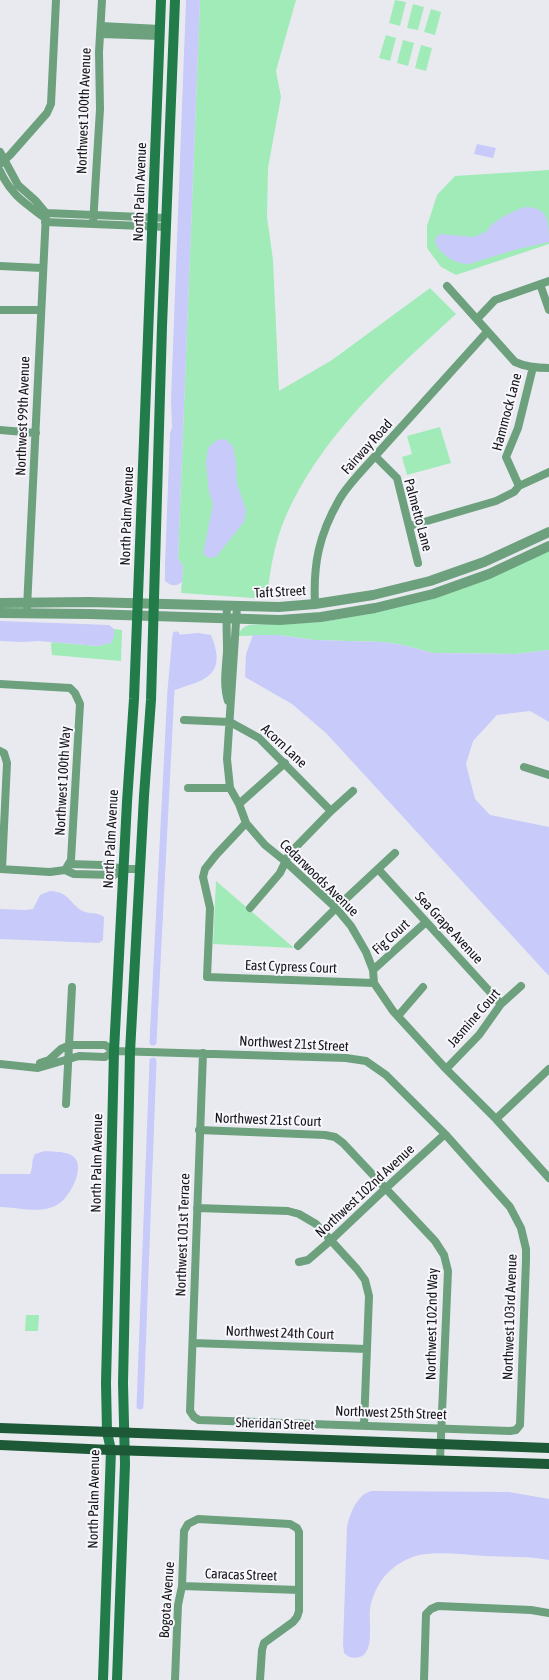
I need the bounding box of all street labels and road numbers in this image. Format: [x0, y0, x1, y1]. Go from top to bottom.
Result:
street label: Northwest 100th Avenue [73, 48, 95, 174]
street label: North Palm Avenue [130, 142, 150, 242]
street label: Northwest 99th Avenue [13, 356, 33, 476]
street label: Hammock Lane [489, 371, 525, 453]
street label: Fairway Road [338, 416, 396, 478]
street label: North Palm Avenue [117, 466, 137, 566]
street label: Palmetto Lane [400, 477, 436, 553]
street label: Taft Street [253, 582, 307, 602]
street label: Acorn Lane [258, 721, 310, 771]
street label: Northwest 100th Way [52, 726, 74, 836]
street label: North Palm Avenue [100, 789, 122, 889]
street label: Cedarwoods Avenue [276, 836, 362, 920]
street label: Sea Grape Avenue [411, 889, 487, 967]
street label: Fig Court [369, 916, 413, 958]
street label: East Cypress Court [245, 957, 337, 977]
street label: Jasmine Court [444, 985, 504, 1051]
street label: Northwest 21st Street [239, 1033, 349, 1055]
street label: Northwest 21st Court [214, 1110, 322, 1130]
street label: North Palm Avenue [88, 1113, 106, 1213]
street label: Northwest 102nd Avenue [312, 1141, 418, 1241]
street label: Northwest 101st Terrace [172, 1173, 194, 1297]
street label: Northwest 103rd Avenue [499, 1254, 521, 1380]
street label: Northwest 102nd Way [423, 1268, 441, 1380]
street label: Northwest 24th Court [225, 1323, 335, 1343]
street label: Northwest 25th Street [335, 1403, 447, 1423]
street label: Sheridan Street [235, 1414, 315, 1434]
street label: North Palm Avenue [85, 1449, 103, 1549]
street label: Bogota Avenue [156, 1561, 178, 1639]
street label: Caracas Street [205, 1565, 277, 1585]

